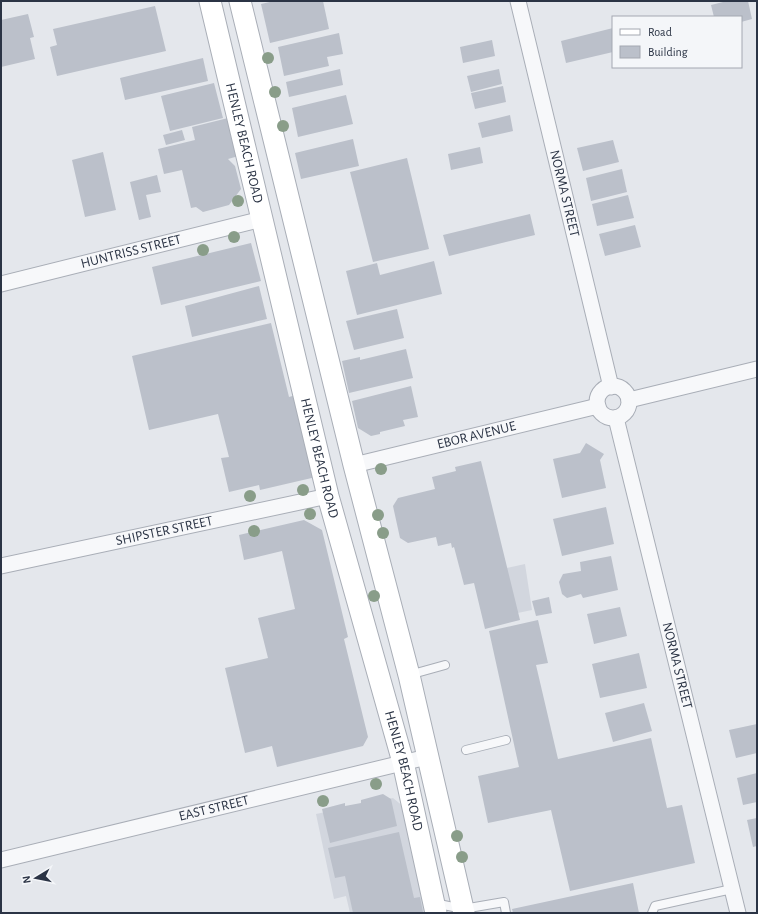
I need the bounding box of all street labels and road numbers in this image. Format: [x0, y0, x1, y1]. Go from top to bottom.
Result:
street label: HENLEY BEACH ROAD [223, 82, 265, 204]
street label: NORMA STREET [547, 149, 582, 238]
street label: HUNTRISS STREET [79, 232, 183, 271]
street label: HENLEY BEACH ROAD [298, 397, 341, 520]
street label: EBOR AVENUE [436, 419, 518, 452]
street label: SHIPSTER STREET [115, 514, 214, 548]
street label: NORMA STREET [660, 621, 694, 711]
street label: HENLEY BEACH ROAD [382, 709, 425, 832]
street label: EAST STREET [177, 793, 251, 824]

